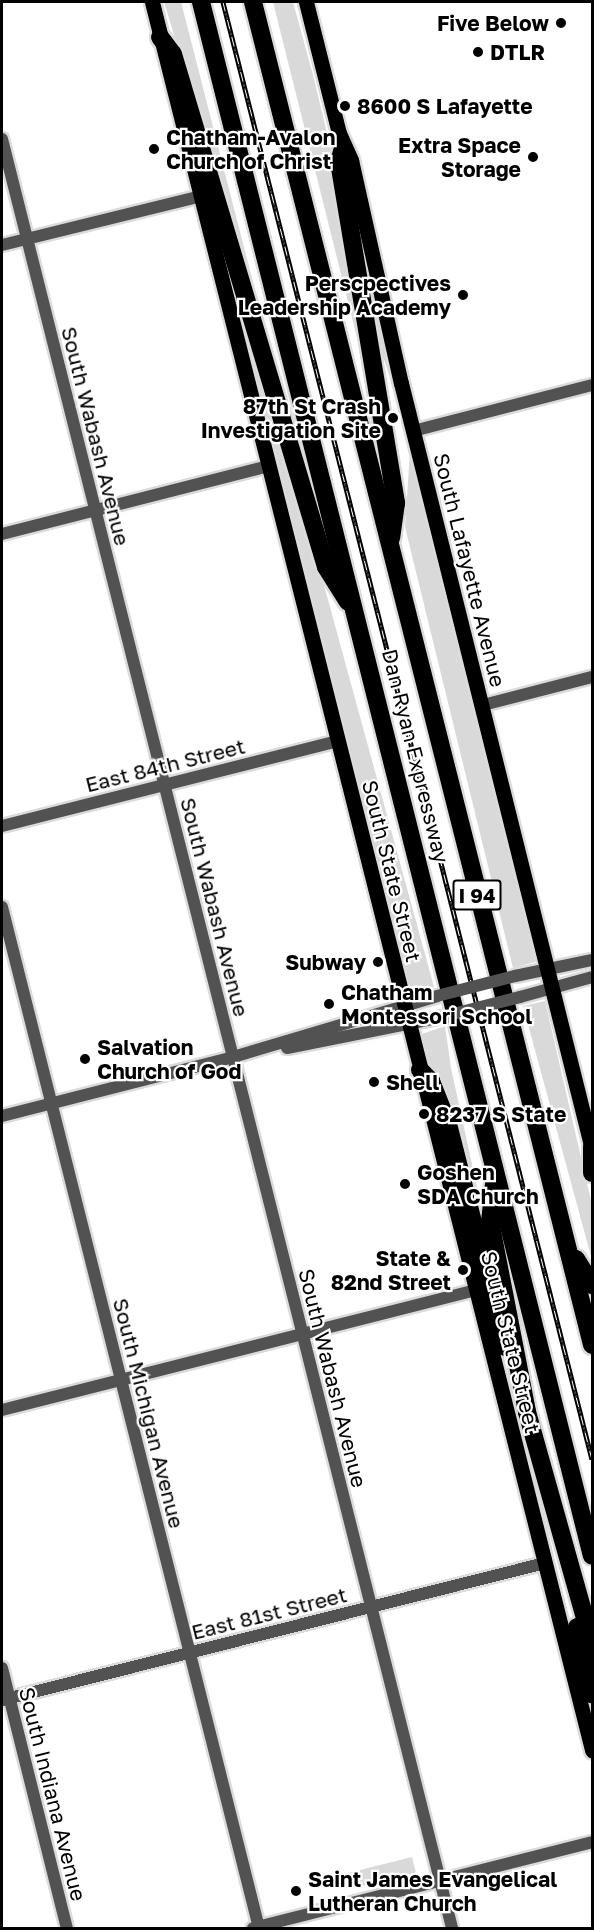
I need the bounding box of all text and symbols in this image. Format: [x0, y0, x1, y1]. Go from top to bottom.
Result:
place label: Five Below [437, 10, 549, 36]
marker: Five Below [554, 16, 568, 30]
place label: DTLR [490, 39, 545, 65]
marker: DTLR [471, 45, 485, 59]
place label: 8600 S Lafayette [357, 93, 533, 119]
marker: 8600 S Lafayette [338, 99, 352, 113]
place label: Chatham-Avalon Church of Christ [166, 124, 335, 174]
place label: Extra Space Storage [398, 132, 521, 182]
marker: Chatham-Avalon Church of Christ [147, 142, 161, 156]
marker: Extra Space Storage [526, 150, 540, 164]
place label: Perscpectives Leadership Academy [238, 270, 451, 320]
marker: Perscpectives Leadership Academy [456, 288, 470, 302]
street label: South Wabash Avenue [57, 324, 135, 548]
place label: 87th St Crash Investigation Site [201, 393, 381, 443]
marker: 87th St Crash Investigation Site [386, 411, 400, 425]
street label: South Lafayette Avenue [429, 451, 511, 689]
street label: Dan Ryan Expressway [377, 646, 455, 866]
street label: East 84th Street [83, 733, 247, 797]
street label: South State Street [357, 778, 427, 964]
street label: South Wabash Avenue [176, 795, 254, 1019]
road number: I 94 [452, 878, 502, 912]
place label: Subway [285, 949, 366, 975]
marker: Subway [371, 955, 385, 969]
place label: Chatham Montessori School [341, 979, 532, 1029]
marker: Chatham Montessori School [322, 997, 336, 1011]
place label: Salvation Church of God [97, 1034, 241, 1084]
marker: Salvation Church of God [78, 1052, 92, 1066]
place label: Shell [386, 1069, 439, 1095]
marker: Shell [367, 1075, 381, 1089]
place label: 8237 S State [436, 1101, 566, 1127]
marker: 8237 S State [417, 1107, 431, 1121]
place label: Goshen SDA Church [417, 1159, 539, 1209]
marker: Goshen SDA Church [398, 1177, 412, 1191]
place label: State & 82nd Street [331, 1245, 451, 1295]
street label: South State Street [476, 1249, 546, 1435]
marker: State & 82nd Street [456, 1263, 470, 1277]
street label: South Wabash Avenue [294, 1266, 372, 1490]
street label: South Michigan Avenue [108, 1295, 190, 1531]
street label: East 81st Street [189, 1582, 349, 1644]
street label: South Indiana Avenue [14, 1685, 92, 1903]
place label: Saint James Evangelical Lutheran Church [308, 1866, 557, 1916]
marker: Saint James Evangelical Lutheran Church [289, 1884, 303, 1898]

